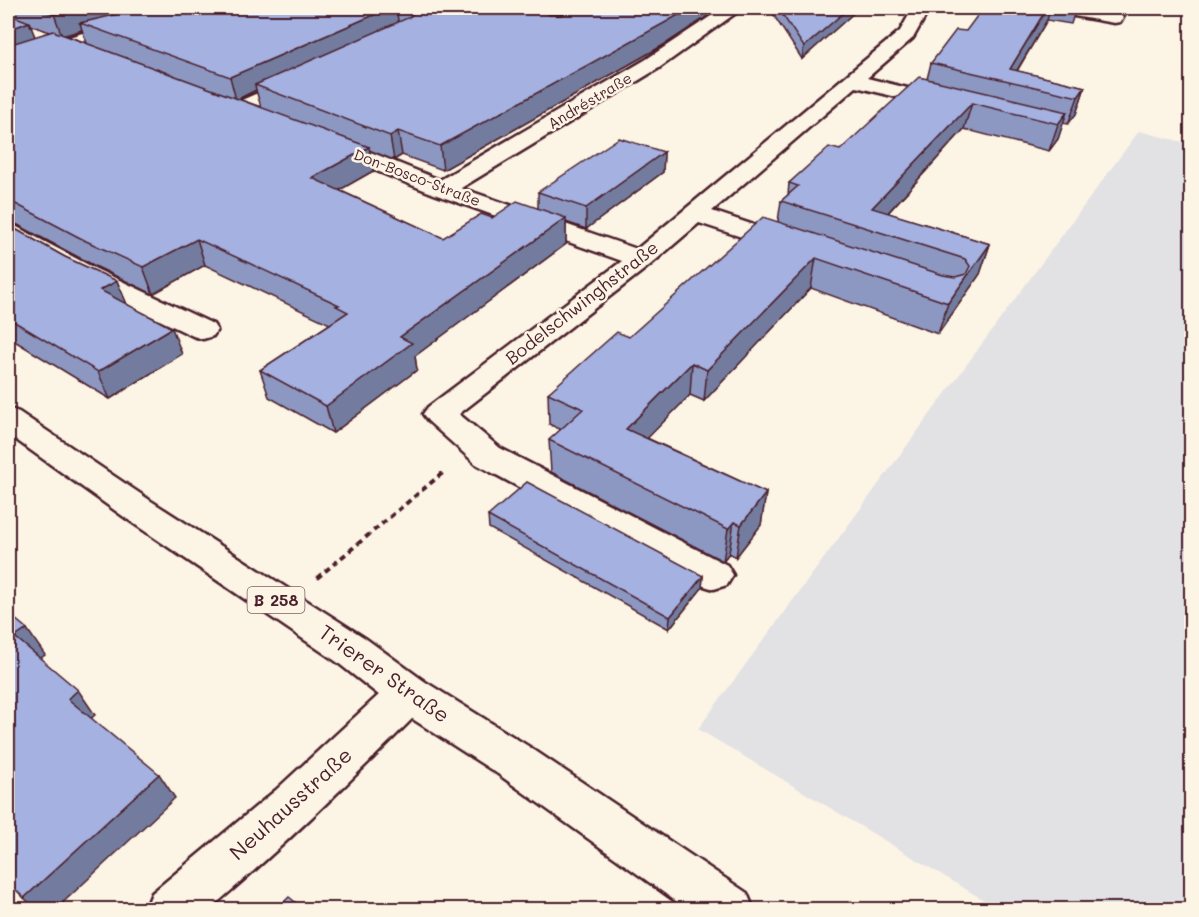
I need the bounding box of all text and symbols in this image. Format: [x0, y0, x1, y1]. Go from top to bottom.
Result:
street label: Andréstraße [544, 67, 635, 133]
street label: Don-Bosco-Straße [351, 144, 484, 210]
street label: Bodelschwinghstraße [500, 235, 663, 370]
road number: B 258 [248, 587, 304, 613]
street label: Trierer Straße [314, 618, 455, 728]
street label: Neuhausstraße [223, 741, 357, 865]

